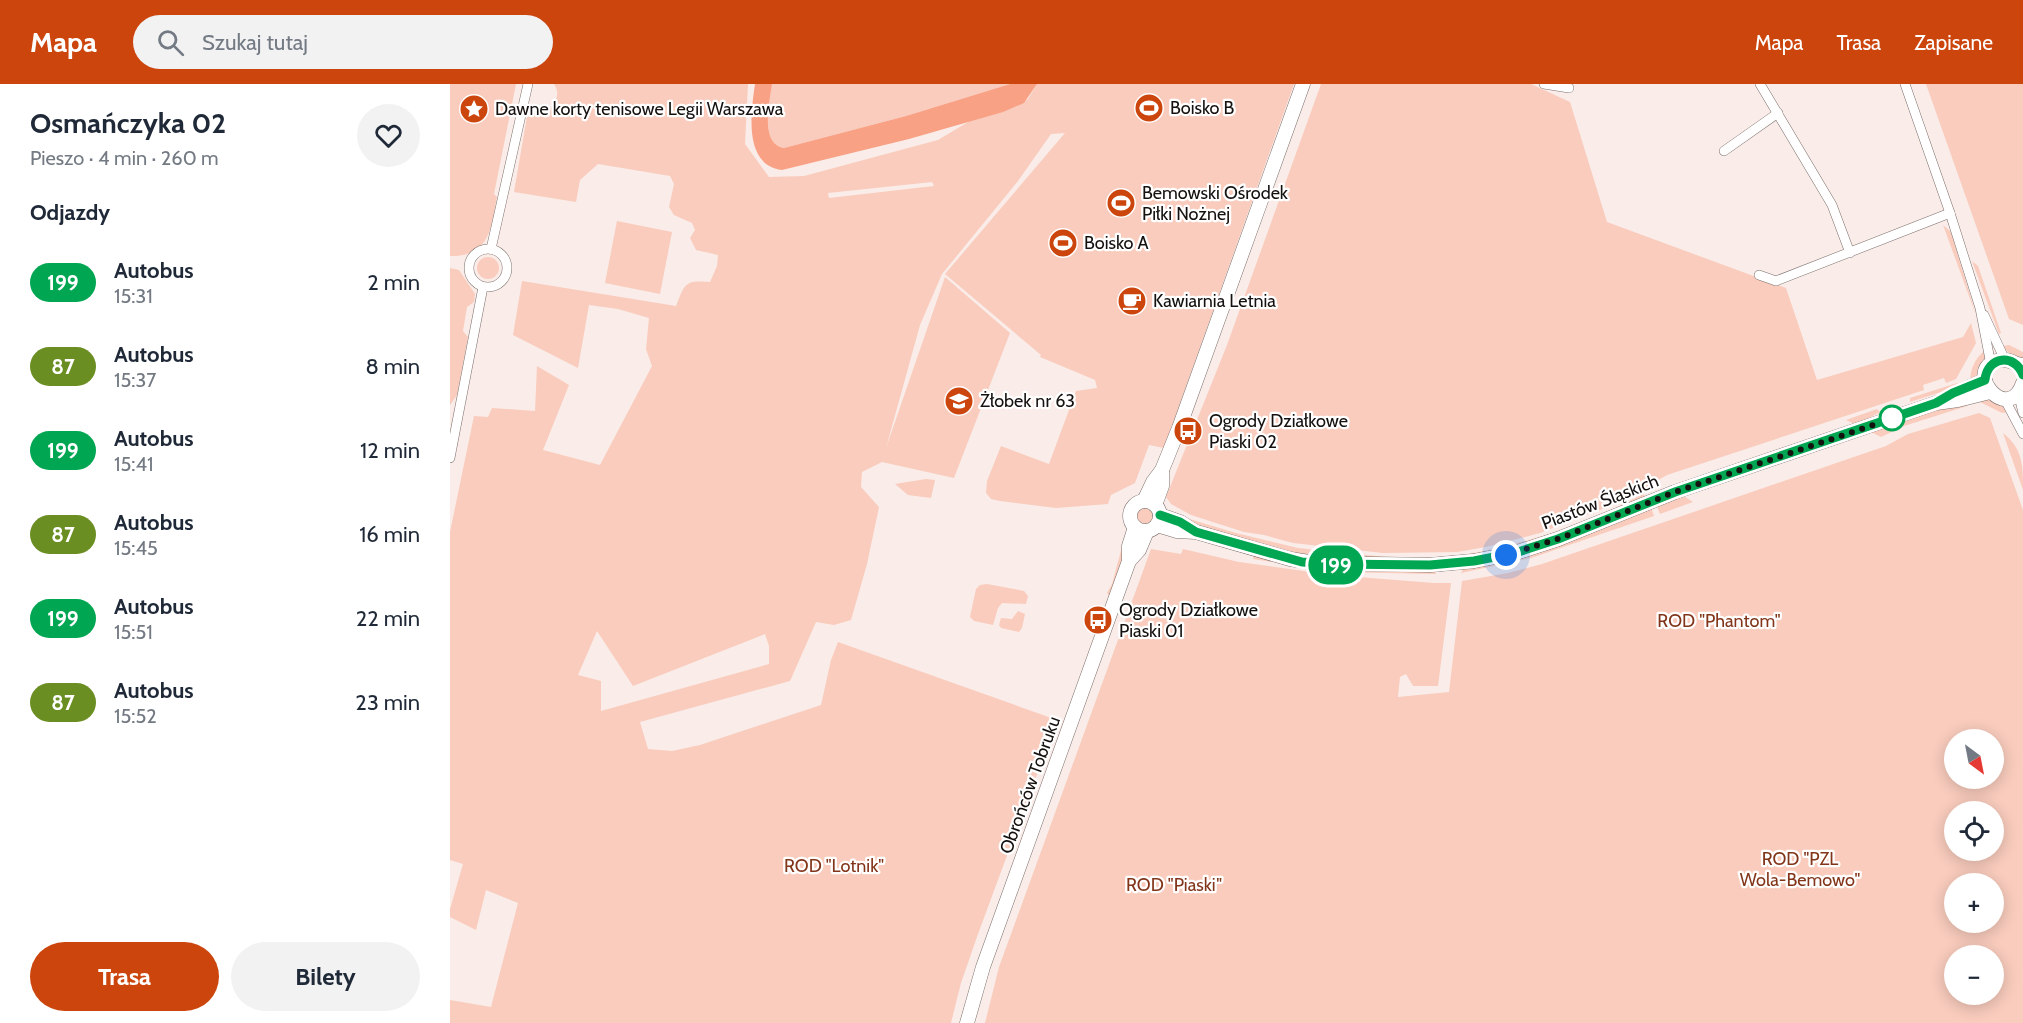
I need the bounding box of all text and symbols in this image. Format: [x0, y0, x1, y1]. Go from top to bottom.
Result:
search box [133, 15, 553, 69]
text: Mapa [30, 25, 97, 59]
icon: search [154, 26, 187, 59]
text: Szukaj tutaj [202, 29, 308, 56]
text: Mapa [1755, 30, 1803, 55]
text: Trasa [1836, 30, 1881, 55]
text: Zapisane [1914, 30, 1993, 55]
sports icon: Boisko B [1133, 92, 1165, 124]
place icon: Dawne korty tenisowe Legii Warszawa [458, 93, 490, 125]
place label: Boisko B [1170, 97, 1235, 119]
place label: Dawne korty tenisowe Legii Warszawa [495, 98, 784, 120]
button: heart [357, 104, 420, 167]
text: Osmańczyka 02 [30, 106, 226, 140]
text: Pieszo · 4 min · 260 m [30, 146, 219, 170]
place label: Bemowski Ośrodek Piłki Nożnej [1142, 182, 1289, 225]
sports icon: Bemowski Ośrodek Piłki Nożnej [1105, 187, 1137, 219]
text: Odjazdy [30, 199, 110, 226]
sports icon: Boisko A [1047, 227, 1079, 259]
place label: Boisko A [1084, 232, 1149, 254]
text: Autobus [114, 257, 194, 284]
text: 2 min [367, 269, 420, 296]
text: 199 [47, 270, 79, 295]
text: 15:31 [114, 284, 153, 308]
cafe icon: Kawiarnia Letnia [1116, 285, 1148, 317]
place label: Kawiarnia Letnia [1153, 290, 1276, 312]
text: Autobus [114, 341, 194, 368]
text: 8 min [365, 353, 420, 380]
text: 87 [51, 354, 75, 379]
text: 15:37 [114, 368, 156, 392]
school or university icon: Żłobek nr 63 [943, 385, 975, 417]
place label: Żłobek nr 63 [980, 390, 1075, 412]
unlabelled marker [1879, 405, 1905, 431]
place label: Ogrody Działkowe Piaski 02 [1209, 410, 1348, 453]
bus stop icon: Ogrody Działkowe Piaski 02 [1172, 415, 1204, 447]
text: Autobus [114, 425, 194, 452]
text: 12 min [360, 437, 420, 464]
text: 199 [47, 438, 79, 463]
text: 15:41 [114, 452, 154, 476]
street label: Piastów Śląskich [1538, 470, 1662, 534]
text: Autobus [114, 509, 194, 536]
text: 16 min [359, 521, 420, 548]
text: 87 [51, 522, 75, 547]
text: 15:45 [114, 536, 158, 560]
your location [1491, 540, 1521, 570]
line badge: 199 [1302, 546, 1370, 584]
text: 199 [1320, 553, 1352, 578]
text: Autobus [114, 593, 194, 620]
place label: Ogrody Działkowe Piaski 01 [1119, 599, 1258, 642]
bus stop icon: Ogrody Działkowe Piaski 01 [1082, 604, 1114, 636]
text: 22 min [356, 605, 420, 632]
text: 199 [47, 606, 79, 631]
park label: ROD "Phantom" [1657, 610, 1781, 632]
text: 15:51 [114, 620, 153, 644]
text: Autobus [114, 677, 194, 704]
text: 23 min [355, 689, 420, 716]
text: 87 [51, 690, 75, 715]
text: 15:52 [114, 704, 157, 728]
street label: Obrońców Tobruku [995, 713, 1065, 857]
north arrow [1944, 729, 2004, 789]
map controls [1944, 729, 2004, 1005]
button: locate [1944, 801, 2004, 861]
park label: ROD "PZL Wola-Bemowo" [1740, 848, 1861, 891]
park label: ROD "Lotnik" [784, 855, 884, 877]
button: + [1944, 873, 2004, 933]
park label: ROD "Piaski" [1126, 874, 1222, 896]
button: Trasa [30, 942, 219, 1011]
button: Bilety [231, 942, 420, 1011]
button: − [1944, 945, 2004, 1005]

